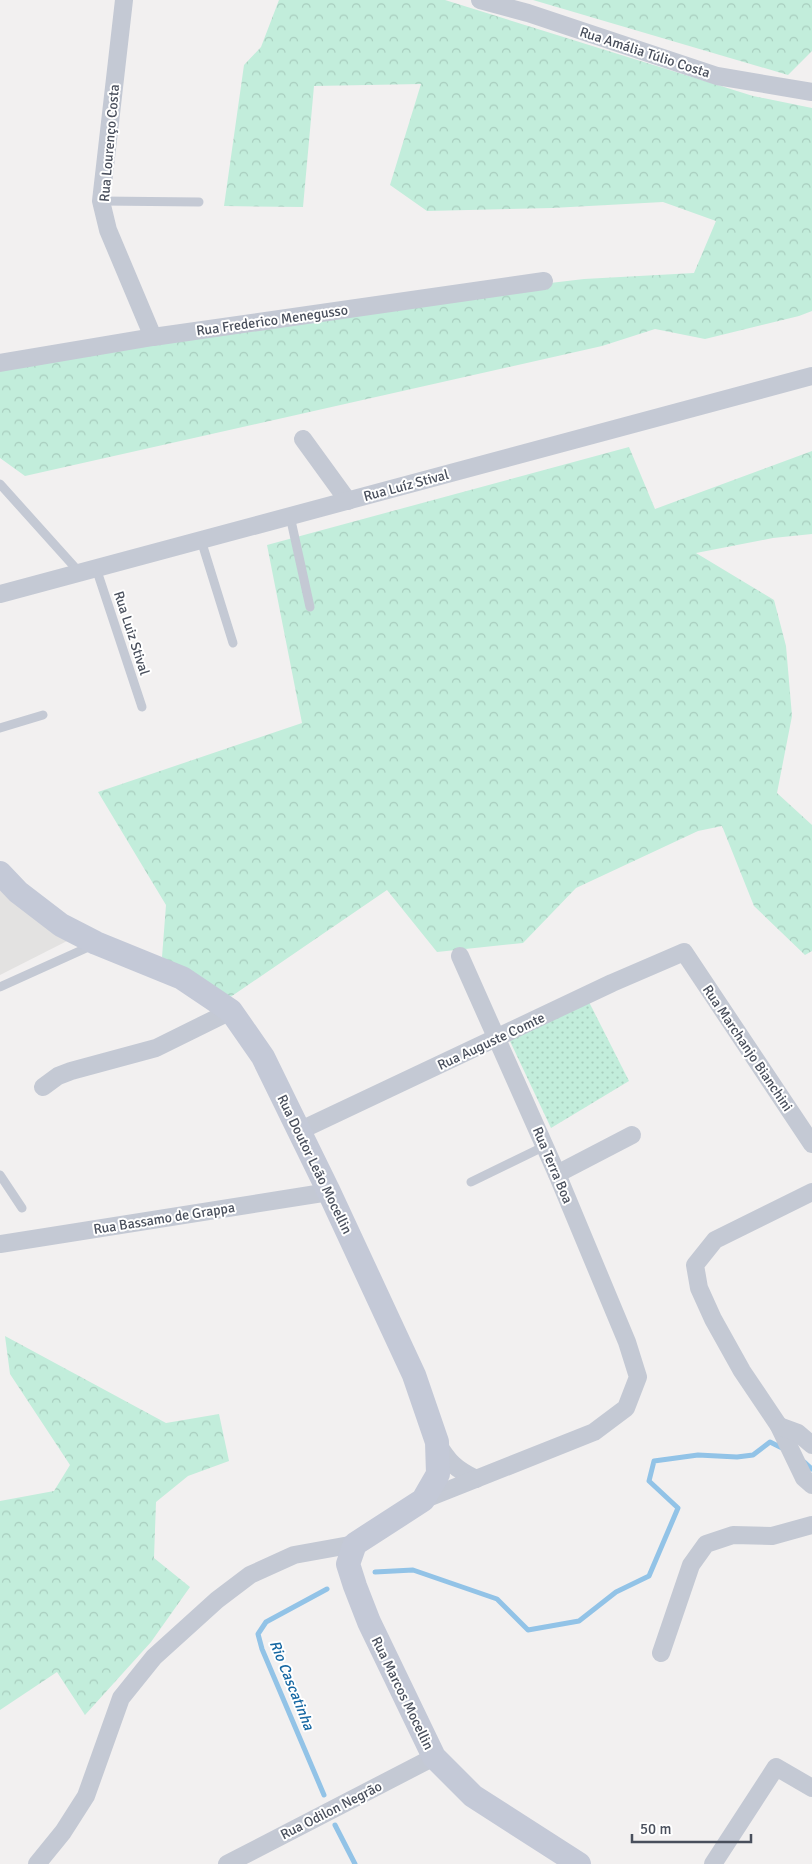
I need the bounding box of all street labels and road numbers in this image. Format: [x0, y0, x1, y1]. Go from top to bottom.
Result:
street label: Rua Amália Túlio Costa [577, 23, 712, 82]
street label: Rua Lourenço Costa [96, 84, 123, 203]
street label: Rua Frederico Menegusso [195, 301, 349, 340]
street label: Rua Luíz Stival [362, 466, 451, 505]
street label: Rua Luiz Stival [110, 589, 153, 677]
street label: Rua Marchanjo Bianchini [699, 982, 796, 1115]
street label: Rua Auguste Comte [435, 1009, 548, 1074]
street label: Rua Doutor Leão Mocellin [273, 1092, 356, 1237]
street label: Rua Terra Boa [529, 1124, 576, 1206]
street label: Rua Bassamo de Grappa [92, 1199, 236, 1238]
street label: Rua Marcos Mocellin [368, 1634, 437, 1753]
street label: Rua Odilon Negrão [278, 1778, 385, 1843]

